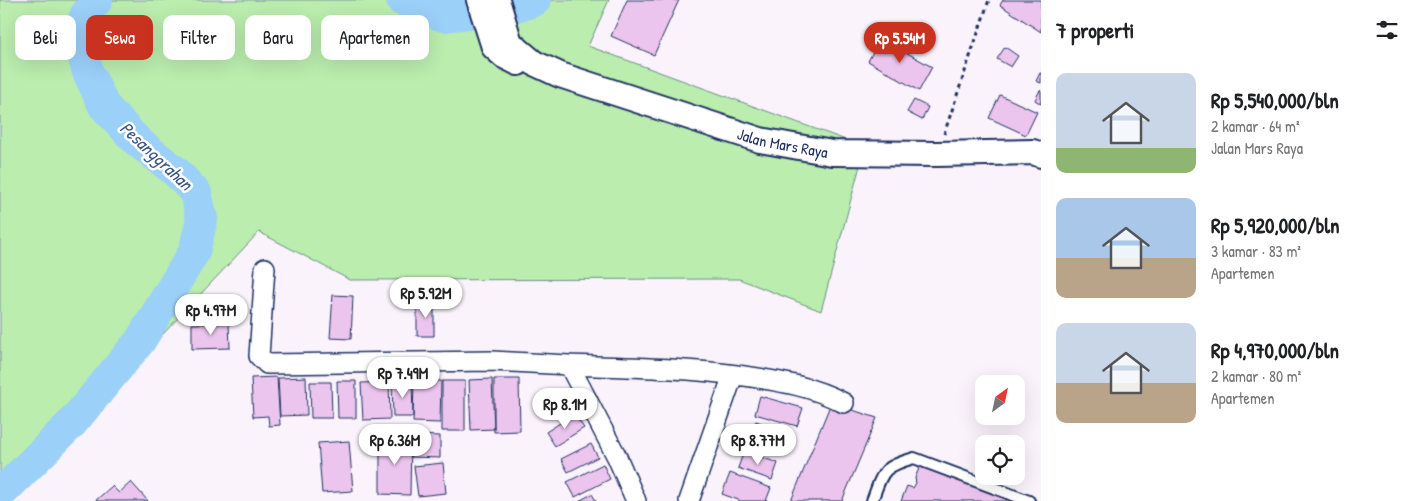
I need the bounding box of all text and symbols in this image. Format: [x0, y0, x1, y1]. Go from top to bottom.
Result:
chip: Beli [15, 15, 76, 60]
chip: Sewa [86, 15, 153, 60]
chip: Filter [163, 15, 235, 60]
chip: Baru [245, 15, 311, 60]
chip: Apartemen [321, 15, 429, 60]
text: 7 properti [1056, 16, 1134, 45]
icon: filters [1373, 16, 1401, 44]
pin: Rp 5.54M [848, 22, 952, 64]
text: Rp 5.54M [875, 27, 925, 49]
text: Rp 5,540,000/bln [1211, 86, 1339, 115]
icon: home [1096, 93, 1156, 153]
text: 2 kamar · 64 m² [1211, 115, 1300, 137]
water label: Pesanggrahan [115, 116, 199, 197]
street label: Jalan Mars Raya [735, 122, 830, 163]
text: Jalan Mars Raya [1211, 137, 1303, 159]
text: Rp 5,920,000/bln [1211, 211, 1340, 240]
icon: home [1096, 218, 1156, 278]
text: 3 kamar · 83 m² [1211, 240, 1301, 262]
text: Apartemen [1211, 262, 1274, 284]
pin: Rp 5.92M [374, 276, 478, 319]
text: Rp 5.92M [401, 282, 451, 304]
pin: Rp 4.97M [159, 294, 263, 336]
text: Rp 4.97M [186, 299, 236, 321]
text: Rp 4,970,000/bln [1211, 336, 1339, 365]
icon: home [1096, 343, 1156, 403]
pin: Rp 7.49M [351, 356, 455, 399]
text: Rp 7.49M [378, 362, 428, 384]
text: 2 kamar · 80 m² [1211, 365, 1301, 387]
north arrow [975, 375, 1025, 425]
map controls [975, 375, 1025, 485]
text: Apartemen [1211, 387, 1274, 409]
pin: Rp 8.1M [519, 388, 611, 430]
text: Rp 8.1M [543, 393, 587, 415]
pin: Rp 6.36M [343, 424, 447, 466]
pin: Rp 8.77M [706, 424, 810, 466]
text: Rp 6.36M [370, 429, 420, 451]
text: Rp 8.77M [731, 429, 785, 451]
button: locate [975, 435, 1025, 485]

